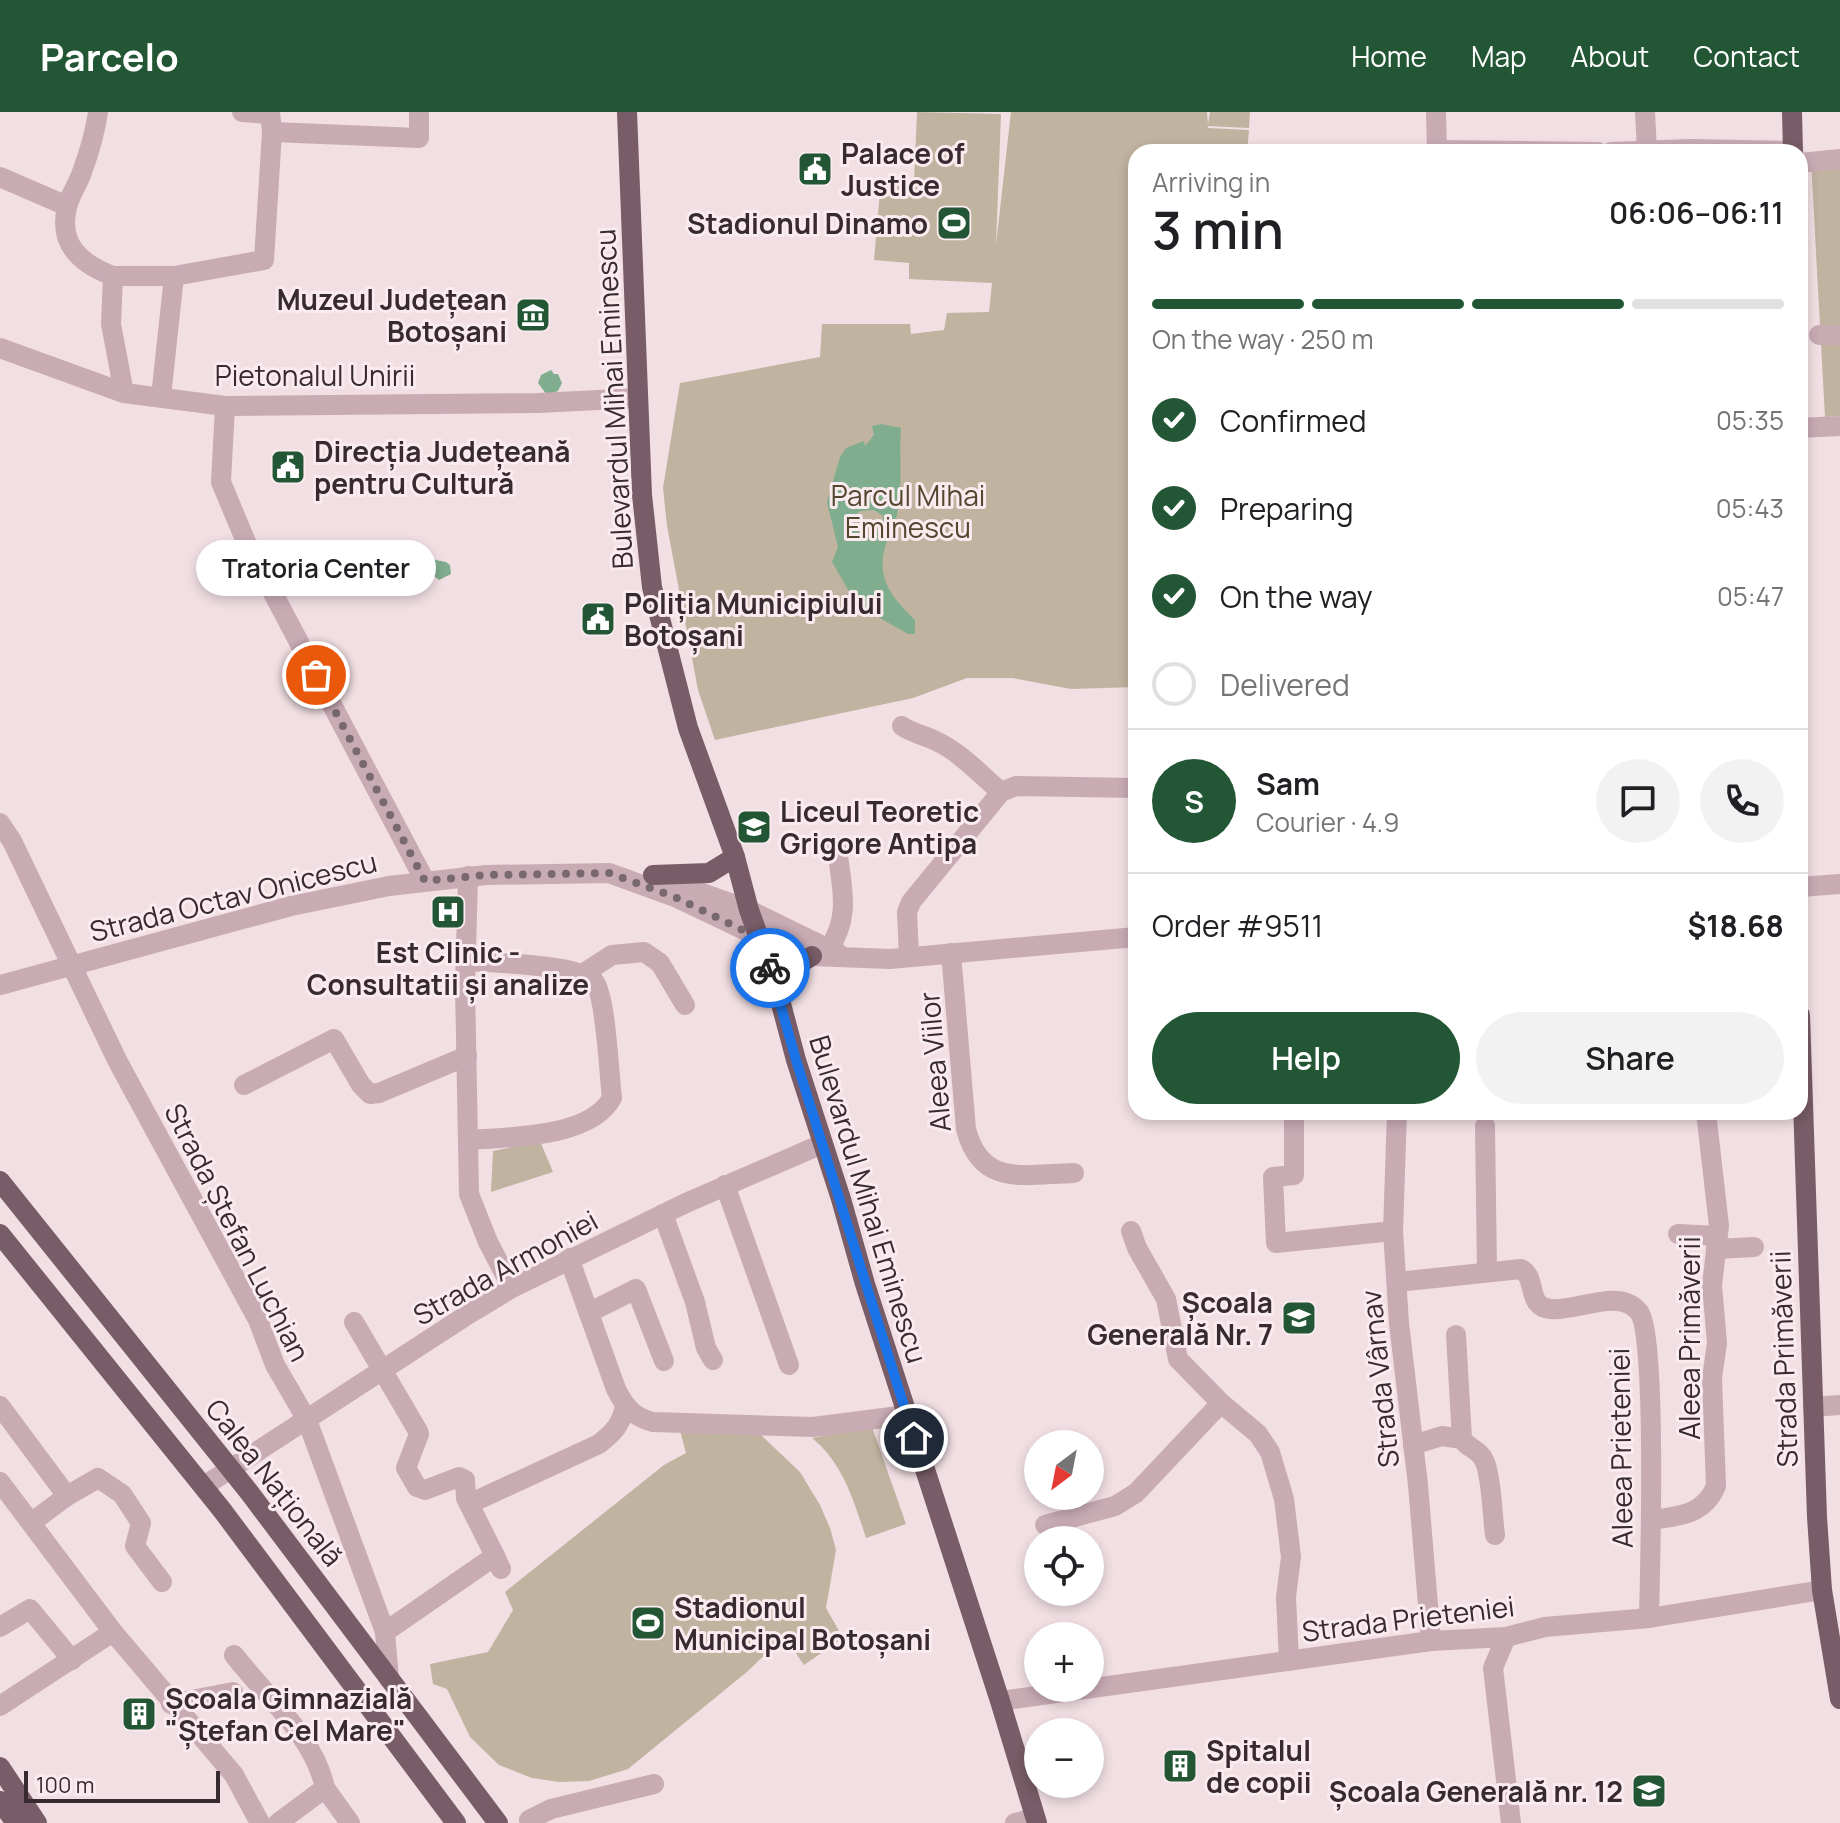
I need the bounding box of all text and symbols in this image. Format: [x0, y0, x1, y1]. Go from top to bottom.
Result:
text: Parcelo [40, 30, 179, 82]
text: Home [1351, 37, 1427, 75]
text: Map [1471, 37, 1527, 75]
text: About [1571, 37, 1649, 75]
text: Contact [1693, 37, 1800, 75]
place label: Palace of Justice [841, 134, 965, 204]
public building icon: Palace of Justice [796, 150, 834, 188]
text: Arriving in [1152, 164, 1270, 200]
text: 06:06–06:11 [1609, 192, 1784, 233]
text: 3 min [1152, 194, 1284, 265]
place label: Stadionul Dinamo [687, 204, 928, 242]
sports icon: Stadionul Dinamo [935, 204, 973, 242]
street label: Bulevardul Mihai Eminescu [585, 228, 641, 570]
place label: Muzeul Județean Botoșani [277, 280, 507, 351]
museum icon: Muzeul Județean Botoșani [514, 296, 552, 334]
text: On the way · 250 m [1152, 321, 1374, 357]
street label: Pietonalul Unirii [215, 356, 415, 394]
icon: check [1152, 398, 1196, 442]
text: Confirmed [1220, 400, 1367, 441]
text: 05:35 [1716, 402, 1784, 438]
place label: Direcția Județeană pentru Cultură [314, 432, 570, 502]
public building icon: Direcția Județeană pentru Cultură [269, 448, 307, 486]
park label: Parcul Mihai Eminescu [831, 476, 985, 546]
icon: check [1152, 486, 1196, 530]
text: Preparing [1220, 488, 1354, 529]
text: 05:43 [1716, 490, 1784, 526]
callout: Tratoria Center [196, 539, 436, 595]
text: Tratoria Center [222, 550, 410, 586]
icon: check [1152, 574, 1196, 618]
text: On the way [1220, 576, 1373, 617]
text: 05:47 [1717, 578, 1784, 614]
place label: Poliția Municipiului Botoșani [624, 584, 883, 655]
public building icon: Poliția Municipiului Botoșani [579, 600, 617, 638]
pin [282, 641, 350, 709]
icon: bag [294, 653, 338, 697]
text: Delivered [1220, 664, 1350, 705]
button: chat [1596, 759, 1680, 843]
button: phone [1700, 759, 1784, 843]
text: Sam [1256, 763, 1320, 804]
text: S [1184, 781, 1204, 822]
place label: Liceul Teoretic Grigore Antipa [780, 792, 979, 862]
text: Courier · 4.9 [1256, 804, 1399, 840]
school or university icon: Liceul Teoretic Grigore Antipa [735, 808, 773, 846]
street label: Strada Octav Onicescu [85, 842, 381, 950]
hospital icon: Est Clinic - Consultatii și analize [429, 893, 467, 931]
text: Order #9511 [1152, 905, 1323, 946]
text: $18.68 [1688, 905, 1784, 946]
courier [730, 928, 810, 1008]
place label: Est Clinic - Consultatii și analize [307, 933, 589, 1004]
icon: bike [748, 946, 792, 990]
street label: Aleea Viilor [909, 990, 959, 1134]
button: Help [1152, 1012, 1460, 1104]
button: Share [1476, 1012, 1784, 1104]
street label: Bulevardul Mihai Eminescu [801, 1031, 937, 1367]
street label: Strada Ștefan Luchian [156, 1097, 320, 1367]
street label: Strada Armoniei [406, 1201, 604, 1333]
street label: Aleea Primăverii [1670, 1236, 1708, 1440]
street label: Strada Primăverii [1760, 1250, 1806, 1468]
place label: Școala Generală Nr. 7 [1087, 1283, 1273, 1353]
street label: Strada Vârnav [1351, 1288, 1407, 1470]
school or university icon: Școala Generală Nr. 7 [1280, 1299, 1318, 1337]
street label: Aleea Prieteniei [1599, 1347, 1641, 1549]
street label: Calea Națională [198, 1390, 352, 1574]
pin [880, 1404, 948, 1472]
icon: home [892, 1416, 936, 1460]
north arrow [1024, 1430, 1104, 1510]
map controls [1024, 1430, 1104, 1798]
button: locate [1024, 1526, 1104, 1606]
street label: Strada Prieteniei [1300, 1586, 1516, 1650]
place label: Stadionul Municipal Botoșani [674, 1588, 931, 1659]
sports icon: Stadionul Municipal Botoșani [629, 1604, 667, 1642]
button: + [1024, 1622, 1104, 1702]
place label: Școala Gimnazială "Ștefan Cel Mare" [165, 1679, 412, 1750]
building icon: Școala Gimnazială "Ștefan Cel Mare" [120, 1695, 158, 1733]
button: − [1024, 1718, 1104, 1798]
place label: Spitalul de copii [1206, 1731, 1312, 1801]
building icon: Spitalul de copii [1161, 1747, 1199, 1785]
scale bar [24, 1767, 220, 1803]
text: 100 m [36, 1770, 94, 1800]
place label: Școala Generală nr. 12 [1329, 1772, 1623, 1811]
school or university icon: Școala Generală nr. 12 [1630, 1772, 1668, 1810]

